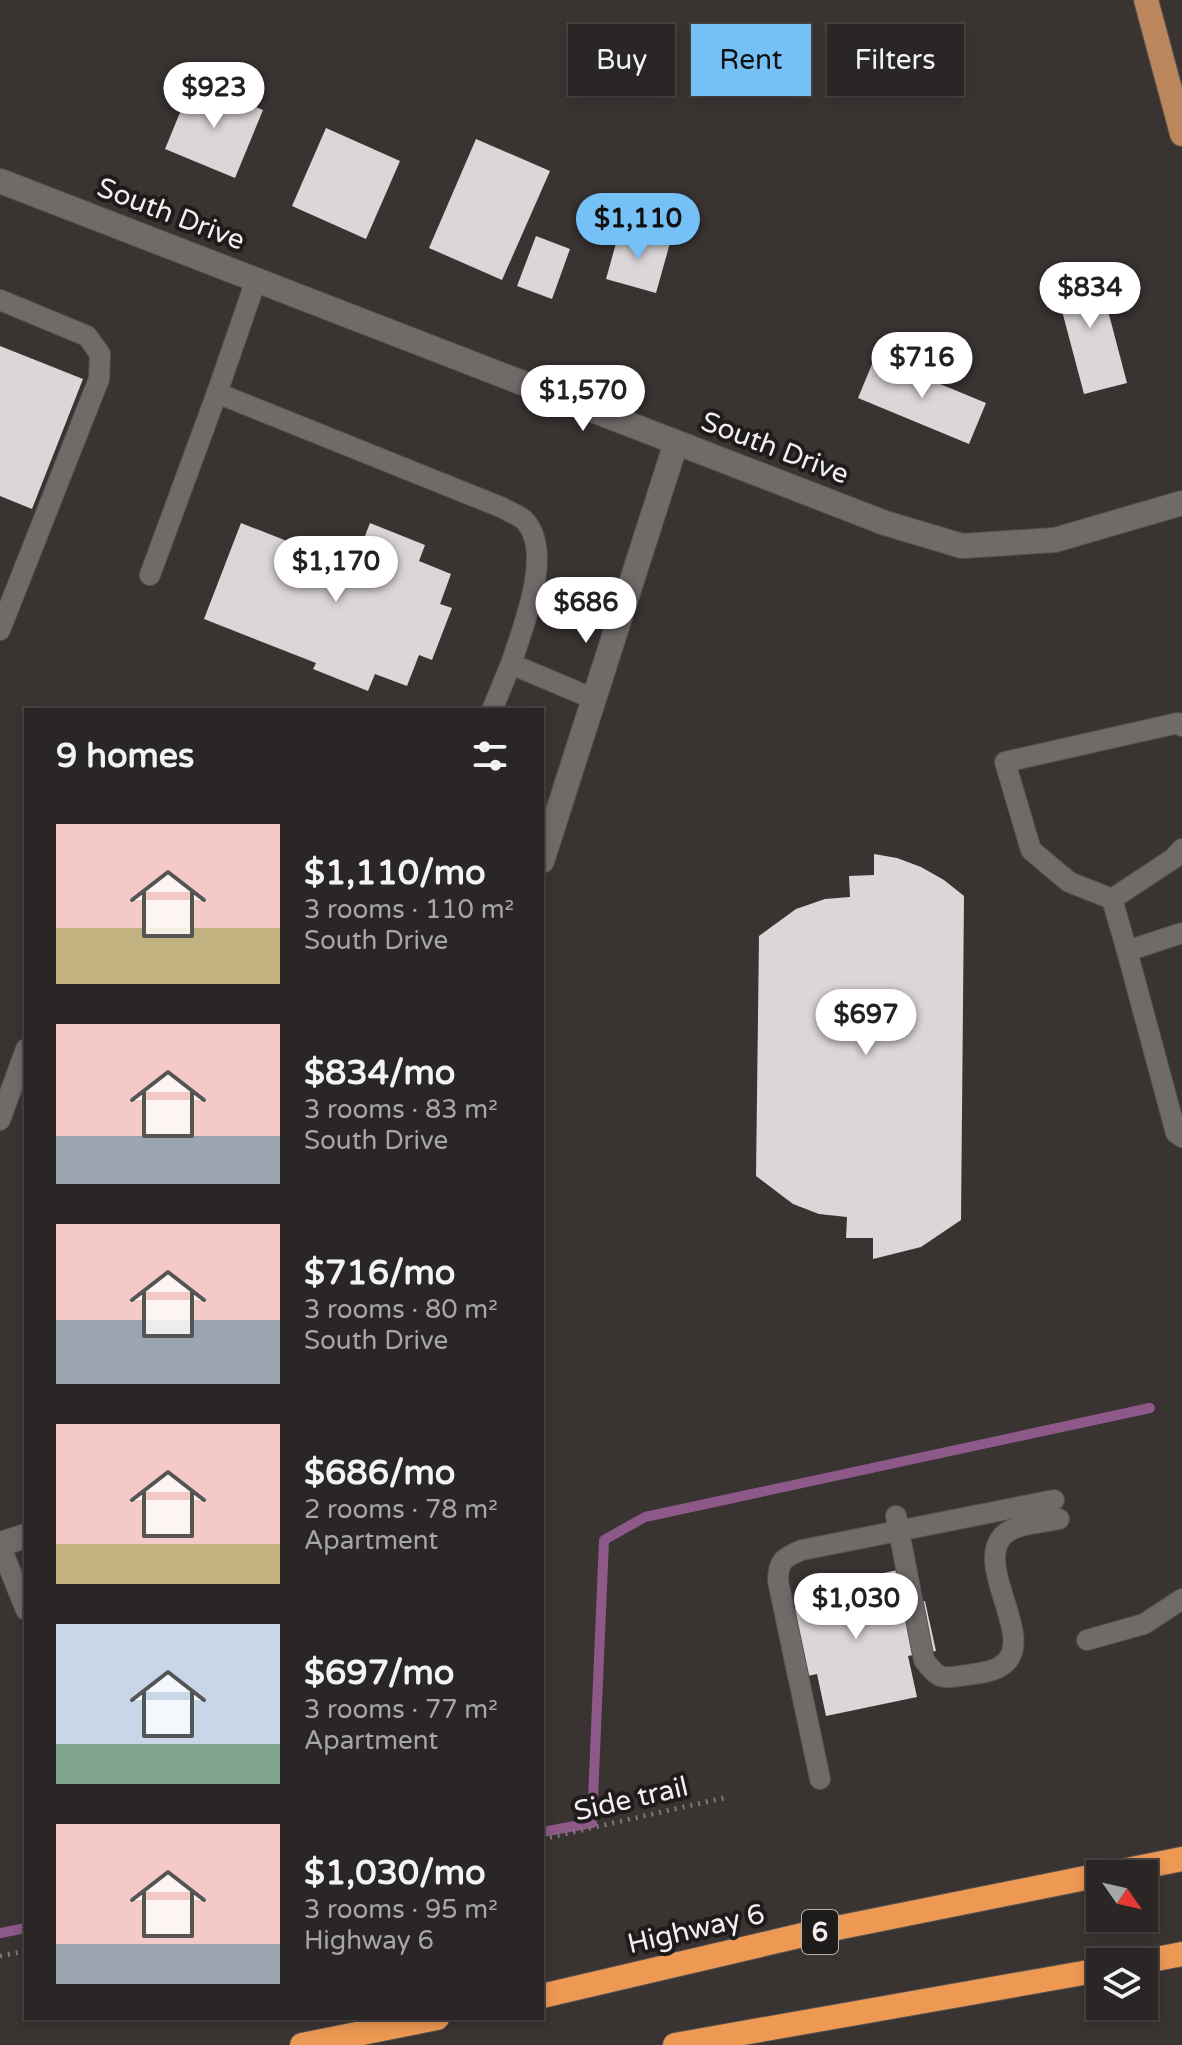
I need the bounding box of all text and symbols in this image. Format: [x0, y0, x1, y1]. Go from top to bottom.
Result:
chip: Buy [568, 24, 675, 96]
chip: Rent [691, 24, 811, 96]
chip: Filters [827, 24, 964, 96]
pin: $923 [167, 62, 261, 130]
text: $923 [181, 72, 247, 103]
street label: South Drive [92, 170, 250, 258]
pin: $1,110 [573, 193, 703, 261]
text: $1,110 [594, 203, 682, 234]
pin: $834 [1043, 262, 1137, 330]
text: $834 [1057, 272, 1123, 303]
pin: $716 [875, 332, 969, 400]
text: $716 [889, 342, 955, 373]
pin: $1,570 [518, 365, 648, 433]
text: $1,570 [539, 375, 627, 406]
street label: South Drive [696, 404, 854, 492]
pin: $1,170 [271, 536, 401, 604]
text: $1,170 [292, 546, 380, 577]
pin: $686 [539, 577, 633, 645]
text: $686 [553, 587, 619, 618]
icon: filters [468, 734, 512, 778]
text: 9 homes [56, 736, 194, 777]
text: $1,110/mo [304, 853, 486, 894]
icon: home [120, 856, 216, 952]
text: 3 rooms · 110 m² [304, 894, 514, 925]
text: South Drive [304, 925, 448, 956]
pin: $697 [819, 989, 913, 1057]
text: $697 [833, 999, 899, 1030]
text: $834/mo [304, 1053, 455, 1094]
icon: home [120, 1056, 216, 1152]
text: 3 rooms · 83 m² [304, 1094, 498, 1125]
text: South Drive [304, 1125, 448, 1156]
text: $716/mo [304, 1253, 455, 1294]
icon: home [120, 1256, 216, 1352]
text: 3 rooms · 80 m² [304, 1294, 498, 1325]
text: South Drive [304, 1325, 448, 1356]
text: $686/mo [304, 1453, 455, 1494]
icon: home [120, 1456, 216, 1552]
text: 2 rooms · 78 m² [304, 1494, 498, 1525]
text: Apartment [304, 1525, 438, 1556]
pin: $1,030 [791, 1573, 921, 1641]
text: $1,030 [812, 1583, 900, 1614]
text: $697/mo [304, 1653, 454, 1694]
icon: home [120, 1656, 216, 1752]
text: 3 rooms · 77 m² [304, 1694, 498, 1725]
text: Apartment [304, 1725, 438, 1756]
street label: Side trail [571, 1769, 691, 1829]
text: $1,030/mo [304, 1853, 486, 1894]
icon: home [120, 1856, 216, 1952]
north arrow [1086, 1860, 1158, 1932]
map controls [1086, 1860, 1158, 2020]
text: 3 rooms · 95 m² [304, 1894, 498, 1925]
street label: Highway 6 [624, 1897, 768, 1961]
road number: 6 [802, 1910, 838, 1954]
text: Highway 6 [304, 1925, 434, 1956]
button: layers [1086, 1948, 1158, 2020]

